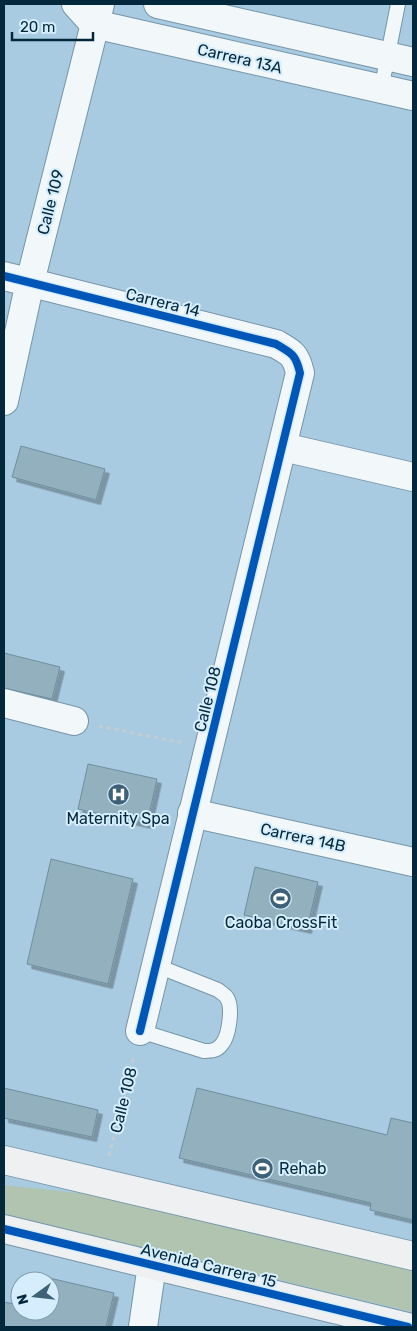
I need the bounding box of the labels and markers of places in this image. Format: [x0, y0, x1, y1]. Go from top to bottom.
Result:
hospital icon: Maternity Spa [106, 782, 130, 806]
place label: Maternity Spa [66, 809, 170, 828]
sports icon: Caoba CrossFit [269, 886, 293, 910]
place label: Caoba CrossFit [225, 913, 337, 932]
sports icon: Rehab [251, 1156, 275, 1180]
place label: Rehab [279, 1159, 326, 1178]

